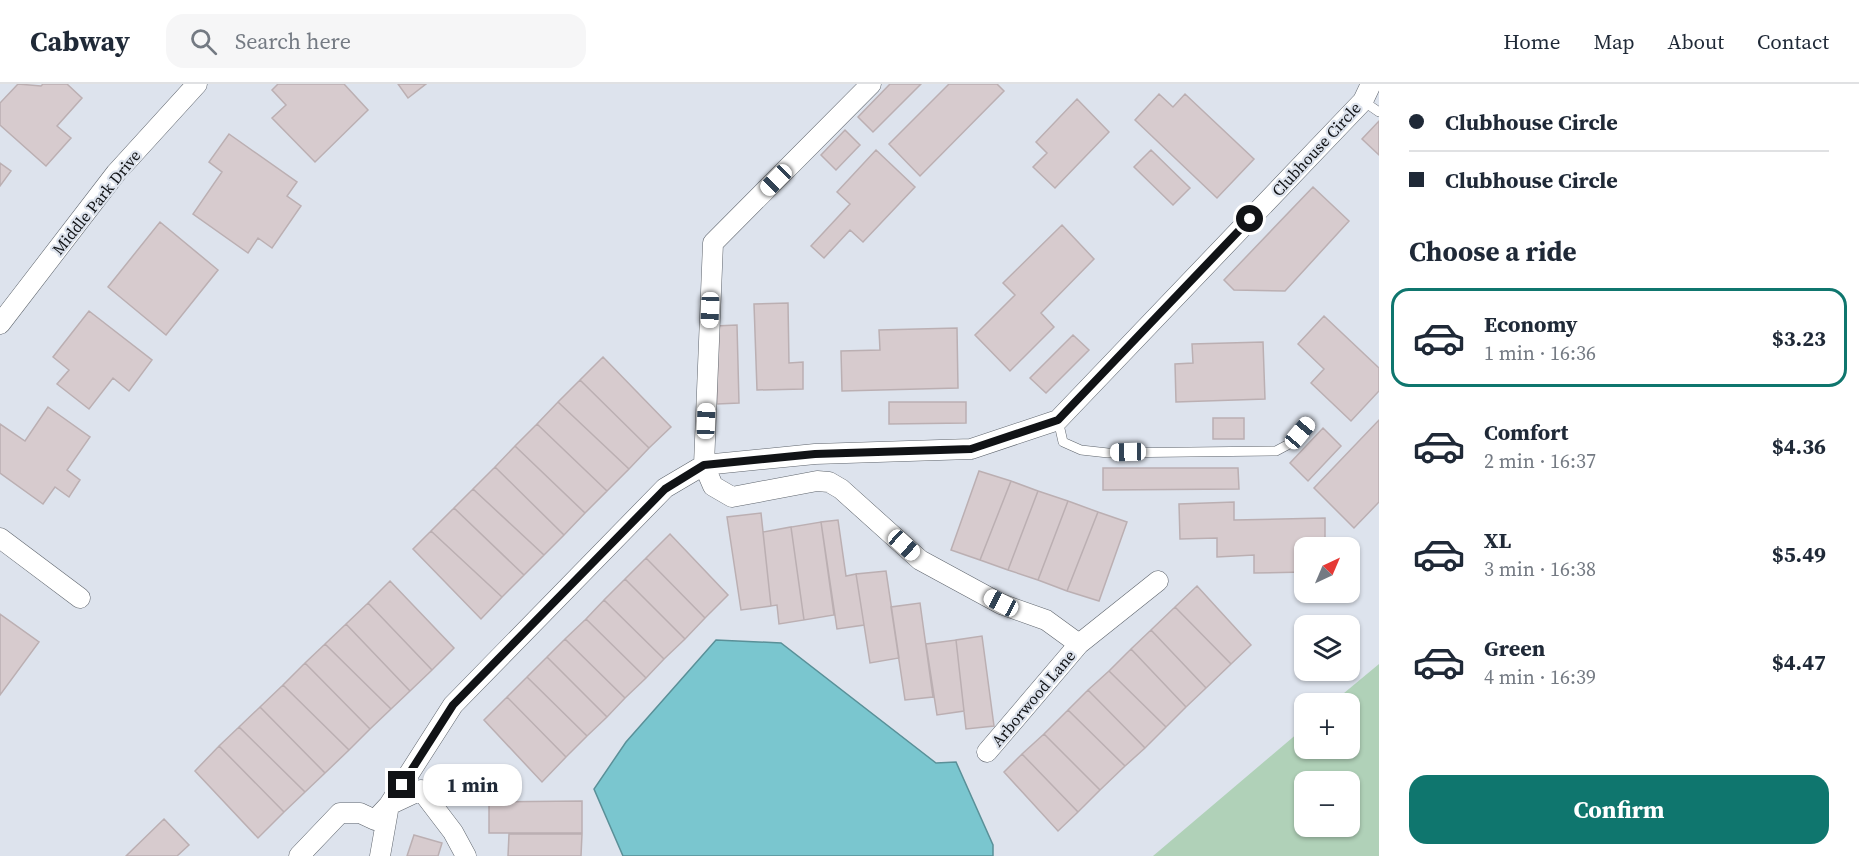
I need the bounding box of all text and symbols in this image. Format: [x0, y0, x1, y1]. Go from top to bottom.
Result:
search box [166, 14, 586, 68]
text: Cabway [30, 22, 130, 60]
icon: search [187, 25, 220, 58]
text: Search here [235, 26, 351, 56]
text: Home [1503, 27, 1561, 56]
text: Map [1594, 27, 1635, 56]
text: About [1668, 27, 1724, 56]
text: Contact [1757, 27, 1829, 56]
street label: Clubhouse Circle [1267, 97, 1365, 201]
text: Clubhouse Circle [1445, 107, 1618, 137]
street label: Middle Park Drive [47, 145, 145, 259]
car [757, 161, 795, 199]
text: Clubhouse Circle [1445, 165, 1618, 195]
route start [1236, 205, 1263, 232]
text: Choose a ride [1409, 233, 1577, 270]
car [700, 292, 720, 328]
text: Economy [1484, 309, 1578, 339]
icon: car [1412, 311, 1466, 365]
text: $3.23 [1772, 323, 1826, 353]
text: 1 min · 16:36 [1484, 339, 1596, 367]
car [696, 403, 716, 439]
car [1282, 413, 1318, 453]
text: Comfort [1484, 417, 1568, 447]
icon: car [1412, 419, 1466, 473]
text: $4.36 [1772, 431, 1826, 461]
car [1110, 443, 1146, 461]
text: 2 min · 16:37 [1484, 447, 1596, 475]
text: XL [1484, 525, 1511, 555]
car [885, 526, 923, 564]
icon: car [1412, 527, 1466, 581]
north arrow [1294, 537, 1360, 603]
map controls [1294, 537, 1360, 837]
text: $5.49 [1772, 539, 1826, 569]
text: 3 min · 16:38 [1484, 555, 1596, 583]
car [981, 587, 1021, 619]
button: layers [1294, 615, 1360, 681]
text: Green [1484, 633, 1545, 663]
icon: car [1412, 635, 1466, 689]
street label: Arborwood Lane [986, 645, 1080, 751]
text: $4.47 [1772, 647, 1826, 677]
text: 4 min · 16:39 [1484, 663, 1596, 691]
button: + [1294, 693, 1360, 759]
callout: 1 min [423, 764, 522, 806]
route end [388, 771, 415, 798]
text: 1 min [447, 771, 498, 799]
button: − [1294, 771, 1360, 837]
button: Confirm [1409, 775, 1829, 844]

